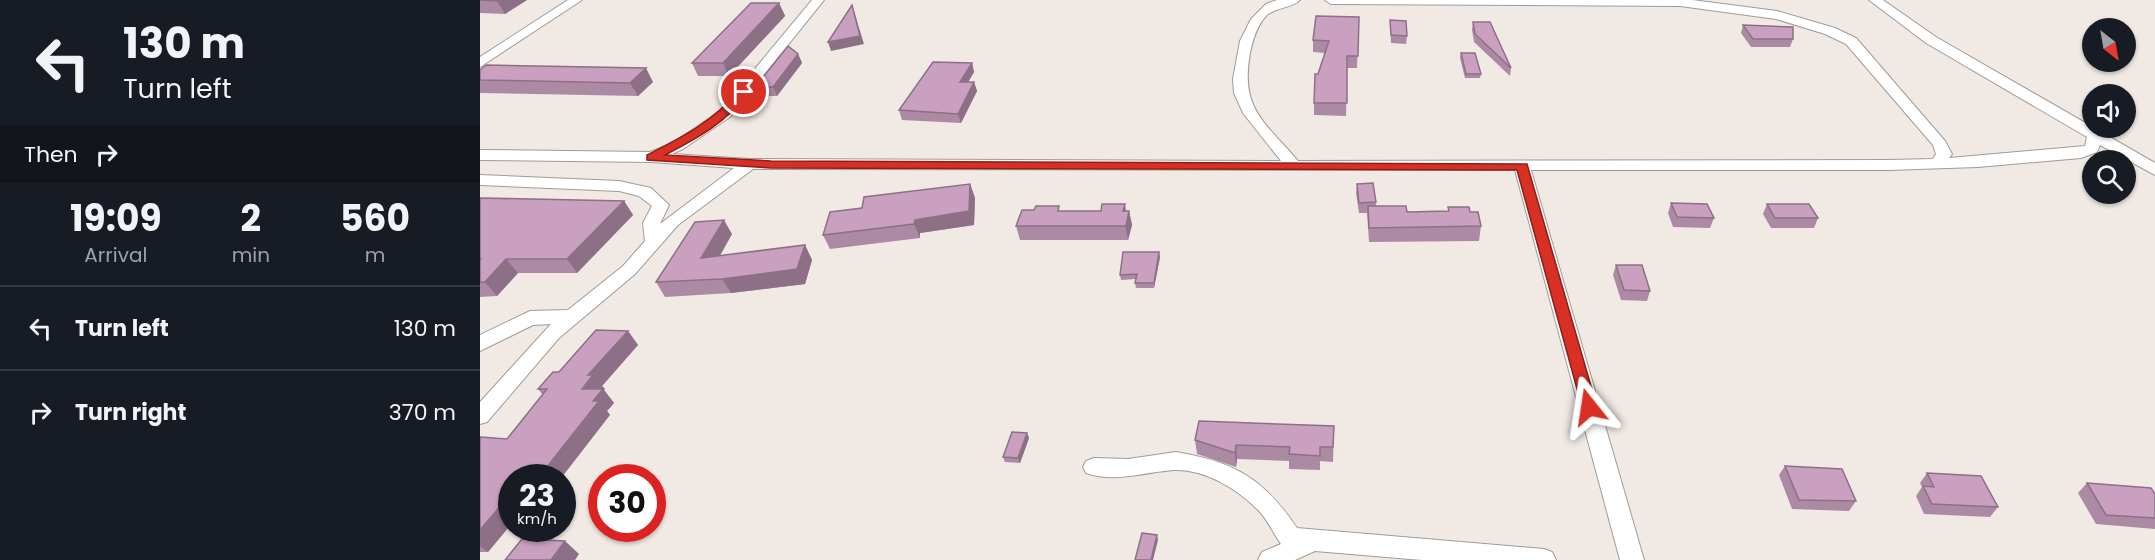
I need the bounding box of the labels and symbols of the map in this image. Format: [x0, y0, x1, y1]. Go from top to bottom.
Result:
north arrow [2082, 18, 2136, 72]
pin [718, 66, 769, 117]
position arrow [1557, 375, 1621, 439]
speed limit sign: 30 [588, 464, 666, 542]

